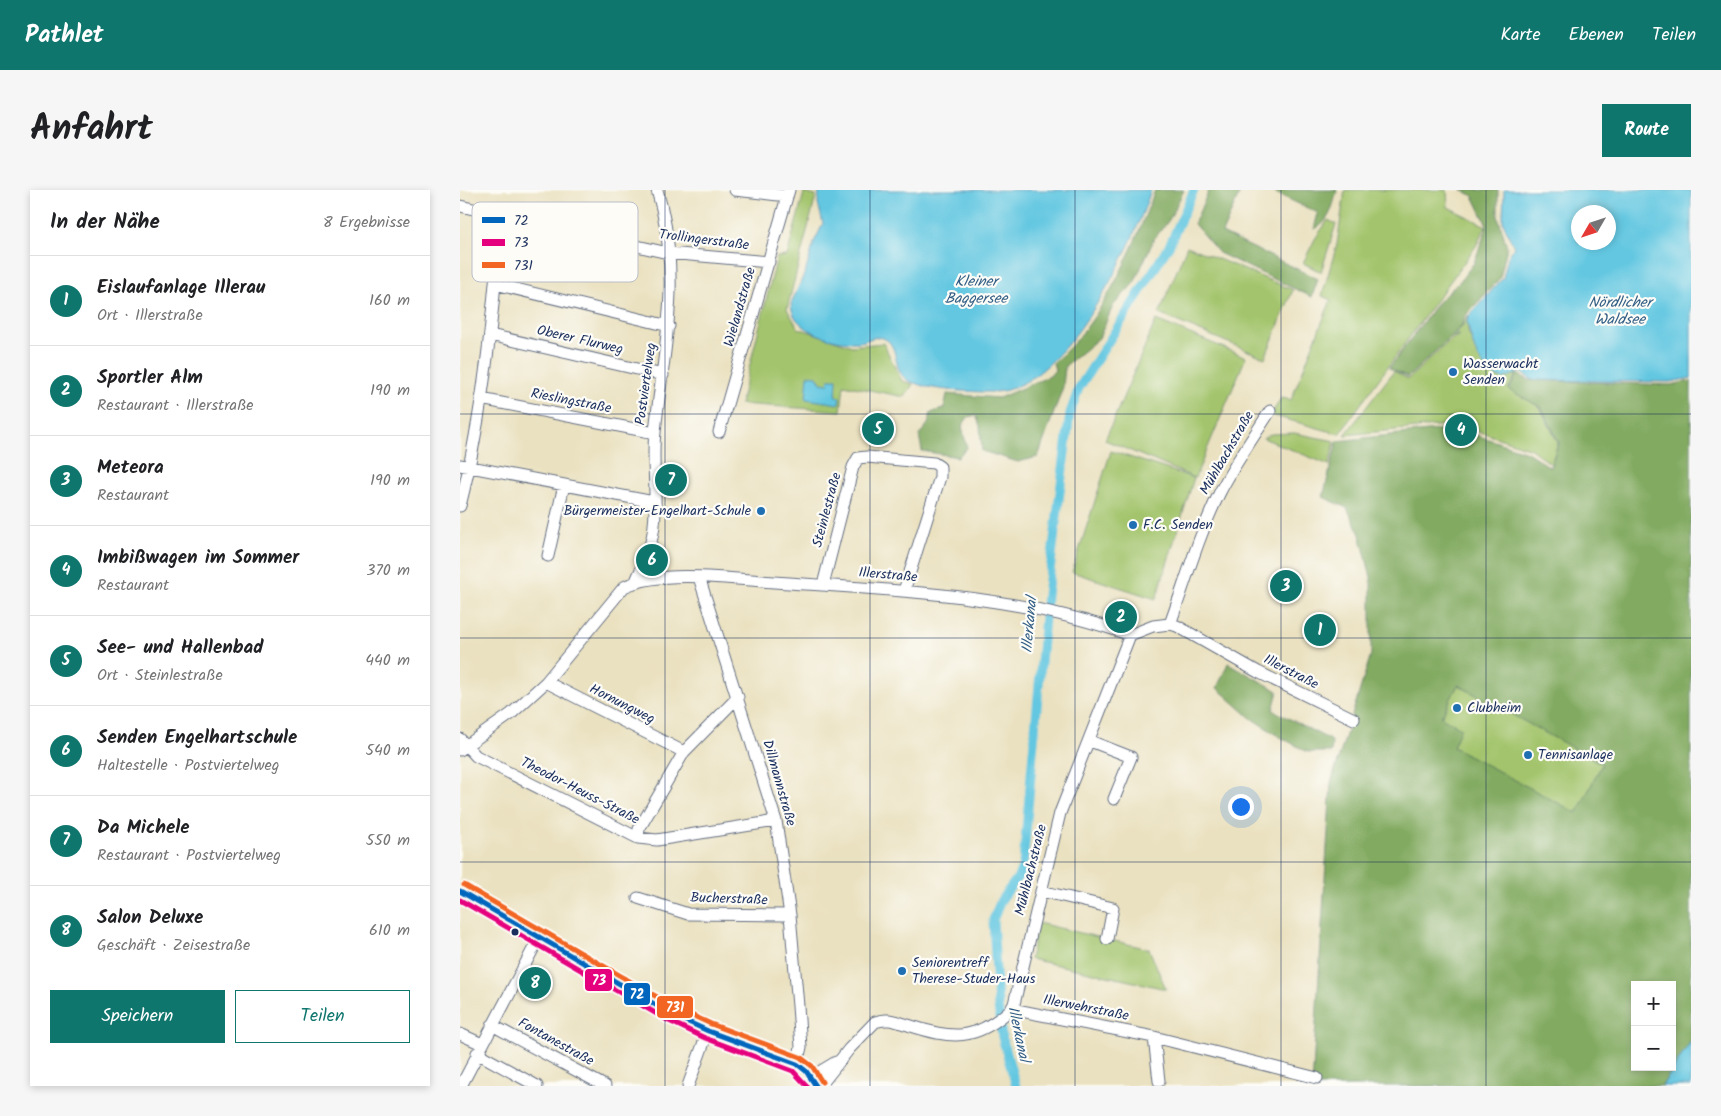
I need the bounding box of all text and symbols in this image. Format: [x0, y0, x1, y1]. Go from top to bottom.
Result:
text: Pathlet [25, 16, 104, 55]
text: Karte [1500, 21, 1541, 50]
text: Ebenen [1569, 21, 1624, 50]
text: Teilen [1652, 21, 1696, 50]
text: Anfahrt [30, 102, 153, 158]
button: Route [1602, 104, 1691, 157]
legend [472, 202, 638, 282]
north arrow [1571, 205, 1616, 250]
text: In der Nähe [50, 206, 160, 239]
text: 8 Ergebnisse [323, 210, 410, 235]
text: 72 [514, 210, 529, 232]
street label: Trollingerstraße [658, 224, 751, 257]
text: 73 [514, 232, 528, 254]
text: 731 [514, 255, 533, 277]
street label: Wielandstraße [718, 264, 762, 349]
water label: Kleiner Baggersee [945, 270, 1008, 311]
text: Eislaufanlage Illerau [97, 273, 265, 303]
text: 1 [64, 288, 68, 313]
text: 160 m [369, 288, 410, 313]
water label: Nördlicher Waldsee [1588, 291, 1655, 332]
text: Ort · Illerstraße [97, 303, 203, 328]
street label: Oberer Flurweg [535, 319, 625, 361]
street label: Postviertelweg [629, 341, 663, 427]
place label: Wasserwacht Senden [1463, 353, 1539, 391]
text: Sportler Alm [97, 363, 203, 393]
marker: Wasserwacht Senden [1447, 366, 1459, 378]
text: 2 [61, 378, 71, 403]
text: 190 m [370, 378, 410, 403]
street label: Rieslingstraße [529, 382, 614, 420]
text: Restaurant · Illerstraße [97, 393, 254, 418]
street label: Mühlbachstraße [1194, 406, 1260, 499]
pin: 5 [862, 410, 894, 448]
pin: 4 [1445, 411, 1477, 449]
text: Meteora [97, 453, 164, 483]
pin: 7 [655, 461, 687, 499]
text: 3 [62, 468, 70, 493]
text: 190 m [370, 468, 410, 493]
street label: Steinlestraße [806, 469, 848, 550]
text: Restaurant [97, 483, 169, 508]
place label: Bürgermeister-Engelhart-Schule [563, 500, 752, 522]
marker: Bürgermeister-Engelhart-Schule [755, 505, 767, 517]
place label: F.C. Senden [1143, 514, 1213, 536]
marker: F.C. Senden [1127, 519, 1139, 531]
pin: 6 [636, 541, 668, 579]
text: Imbißwagen im Sommer [97, 543, 299, 573]
text: 4 [62, 558, 70, 583]
text: 370 m [366, 558, 410, 583]
street label: Illerstraße [858, 561, 919, 589]
pin: 3 [1270, 567, 1302, 605]
text: Restaurant [97, 573, 169, 598]
water label: Illerkanal [1016, 593, 1045, 654]
pin: 2 [1105, 598, 1137, 636]
pin: 1 [1304, 611, 1336, 649]
text: See- und Hallenbad [97, 633, 263, 663]
text: 5 [62, 648, 70, 673]
text: 440 m [365, 648, 410, 673]
street label: Illerstraße [1260, 649, 1323, 696]
text: Ort · Steinlestraße [97, 663, 223, 688]
street label: Hornungweg [585, 678, 659, 730]
place label: Clubheim [1467, 697, 1521, 719]
marker: Clubheim [1451, 702, 1463, 714]
text: Senden Engelhartschule [97, 723, 297, 753]
street label: Dillmannstraße [756, 737, 802, 829]
text: 6 [62, 738, 70, 763]
text: 540 m [365, 738, 410, 763]
place label: Tennisanlage [1538, 744, 1614, 766]
marker: Tennisanlage [1522, 749, 1534, 761]
street label: Theodor-Heuss-Straße [516, 751, 644, 831]
text: Haltestelle · Postviertelweg [97, 753, 279, 778]
your location [1228, 794, 1254, 820]
text: Da Michele [97, 813, 190, 843]
street label: Mühlbachstraße [1009, 821, 1053, 918]
text: 7 [62, 828, 70, 853]
text: 550 m [366, 828, 410, 853]
text: Restaurant · Postviertelweg [97, 843, 281, 868]
street label: Bucherstraße [690, 887, 769, 911]
text: Salon Deluxe [97, 903, 203, 933]
text: 8 [61, 918, 71, 943]
text: 610 m [369, 918, 410, 943]
unlabelled marker [510, 927, 520, 937]
text: Geschäft · Zeisestraße [97, 933, 250, 958]
place label: Seniorentreff Therese-Studer-Haus [912, 952, 1036, 990]
pin: 8 [519, 964, 551, 1002]
marker: Seniorentreff Therese-Studer-Haus [896, 965, 908, 977]
line badge: 73 [584, 968, 613, 992]
text: 73 [592, 970, 606, 992]
map controls [1631, 981, 1676, 1071]
button: + [1631, 981, 1676, 1026]
line badge: 72 [623, 982, 651, 1006]
text: 72 [630, 984, 644, 1006]
street label: Illerwehrstraße [1041, 989, 1132, 1027]
button: Speichern [50, 990, 225, 1043]
button: Teilen [235, 990, 410, 1043]
line badge: 731 [656, 995, 694, 1019]
text: 731 [666, 997, 685, 1019]
water label: Illerkanal [1000, 1004, 1036, 1067]
street label: Fontanestraße [514, 1012, 599, 1072]
button: − [1631, 1026, 1676, 1071]

